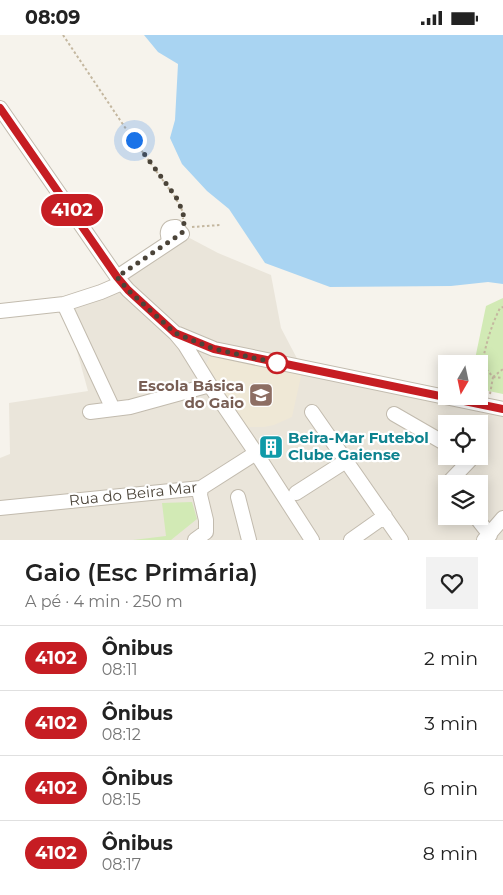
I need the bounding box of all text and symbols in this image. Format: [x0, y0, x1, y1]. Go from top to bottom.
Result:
text: 08:09 [25, 6, 80, 29]
your location [122, 128, 147, 153]
line badge: 4102 [37, 194, 107, 226]
text: 4102 [51, 199, 93, 221]
unlabelled marker [266, 352, 288, 374]
north arrow [438, 355, 488, 405]
map controls [438, 355, 488, 525]
place label: Escola Básica do Gaio [138, 376, 244, 412]
school or university icon: Escola Básica do Gaio [248, 382, 274, 408]
button: locate [438, 415, 488, 465]
place label: Beira-Mar Futebol Clube Gaiense [288, 428, 429, 464]
building icon: Beira-Mar Futebol Clube Gaiense [258, 434, 284, 460]
button: layers [438, 475, 488, 525]
street label: Rua do Beira Mar [68, 477, 198, 510]
button: heart [426, 557, 478, 609]
text: Gaio (Esc Primária) [25, 558, 258, 587]
text: A pé · 4 min · 250 m [25, 592, 183, 611]
text: Ônibus [102, 637, 173, 660]
text: 4102 [35, 647, 77, 669]
text: 2 min [424, 647, 478, 670]
text: 08:11 [102, 660, 138, 679]
text: Ônibus [102, 702, 173, 725]
text: 4102 [35, 712, 77, 734]
text: 3 min [424, 712, 478, 735]
text: 08:12 [102, 725, 141, 744]
text: Ônibus [102, 767, 173, 790]
text: 4102 [35, 777, 77, 799]
text: 6 min [423, 777, 478, 800]
text: 08:15 [102, 790, 141, 809]
text: Ônibus [102, 832, 173, 855]
text: 4102 [35, 842, 77, 864]
text: 8 min [423, 842, 478, 865]
text: 08:17 [102, 855, 141, 874]

